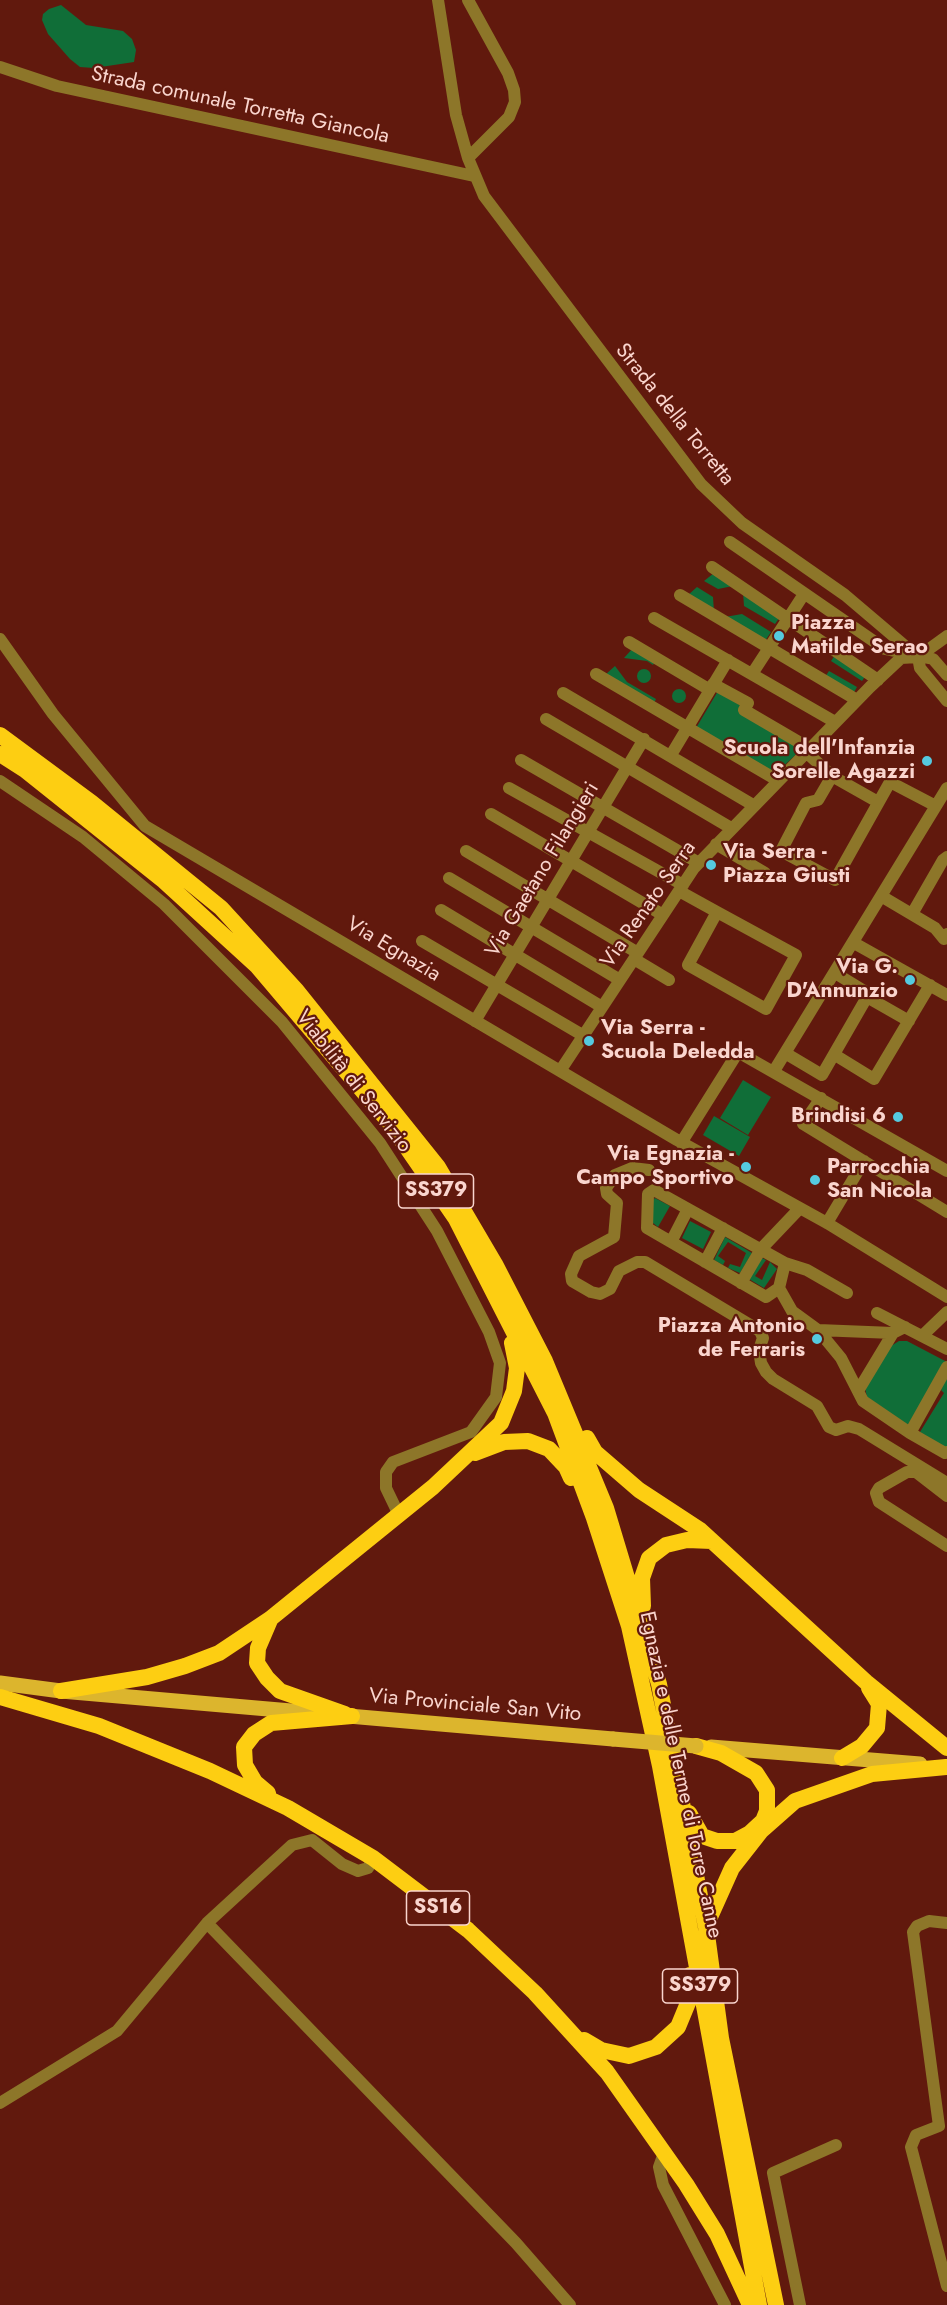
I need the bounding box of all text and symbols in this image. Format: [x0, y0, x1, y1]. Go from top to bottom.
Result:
street label: Strada comunale Torretta Giancola [89, 62, 391, 150]
street label: Strada della Torretta [609, 339, 739, 491]
place label: Piazza Matilde Serao [791, 611, 928, 661]
marker: Piazza Matilde Serao [772, 629, 786, 643]
place label: Scuola dell'Infanzia Sorelle Agazzi [723, 736, 915, 786]
marker: Scuola dell'Infanzia Sorelle Agazzi [920, 754, 934, 768]
street label: Via Gaetano Filangieri [481, 778, 605, 962]
street label: Via Renato Serra [596, 837, 702, 973]
place label: Via Serra - Piazza Giusti [723, 840, 850, 890]
marker: Via Serra - Piazza Giusti [704, 858, 718, 872]
street label: Via Egnazia [341, 912, 445, 988]
place label: Via G. D'Annunzio [786, 955, 898, 1005]
marker: Via G. D'Annunzio [903, 973, 917, 987]
street label: Viabilità di Servizio [290, 1006, 416, 1158]
place label: Via Serra - Scuola Deledda [601, 1016, 755, 1066]
marker: Via Serra - Scuola Deledda [582, 1034, 596, 1048]
place label: Brindisi 6 [791, 1104, 886, 1130]
marker: Brindisi 6 [891, 1110, 905, 1124]
place label: Via Egnazia - Campo Sportivo [576, 1142, 734, 1192]
place label: Parrocchia San Nicola [827, 1155, 932, 1205]
marker: Via Egnazia - Campo Sportivo [739, 1160, 753, 1174]
marker: Parrocchia San Nicola [808, 1173, 822, 1187]
road number: SS379 [398, 1174, 474, 1208]
place label: Piazza Antonio de Ferraris [658, 1314, 805, 1364]
marker: Piazza Antonio de Ferraris [810, 1332, 824, 1346]
street label: Egnazia e delle Terme di Torre Canne [633, 1609, 727, 1941]
street label: Via Provinciale San Vito [368, 1684, 582, 1728]
road number: SS16 [406, 1891, 470, 1925]
road number: SS379 [662, 1969, 738, 2003]

